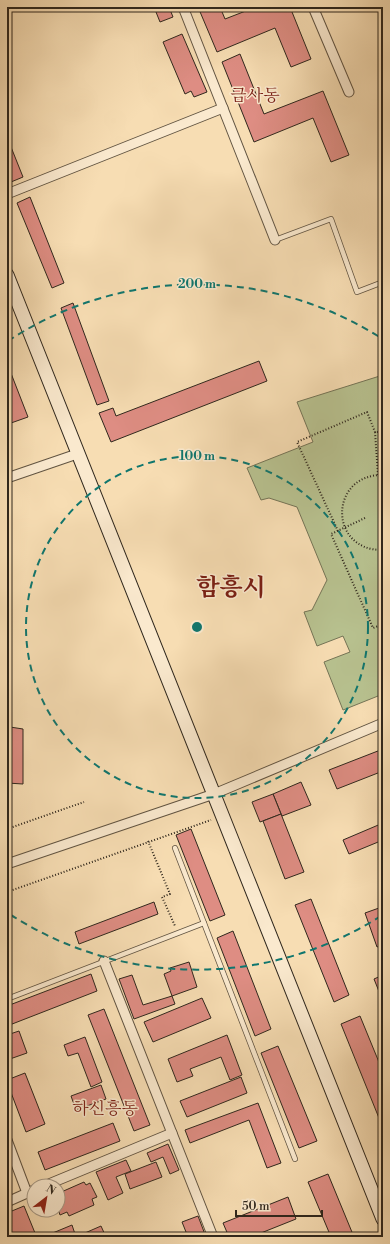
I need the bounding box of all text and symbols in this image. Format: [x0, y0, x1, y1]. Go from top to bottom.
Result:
district label: 금사동 [230, 85, 280, 107]
text: 200 m [178, 277, 216, 292]
text: 100 m [179, 449, 215, 464]
district label: 함흥시 [196, 573, 266, 603]
centre of rings [190, 620, 204, 634]
district label: 하신흥동 [72, 1098, 138, 1120]
north arrow [26, 1178, 66, 1218]
text: N [43, 1182, 58, 1199]
scale bar [236, 1192, 322, 1218]
text: 50 m [242, 1199, 270, 1214]

